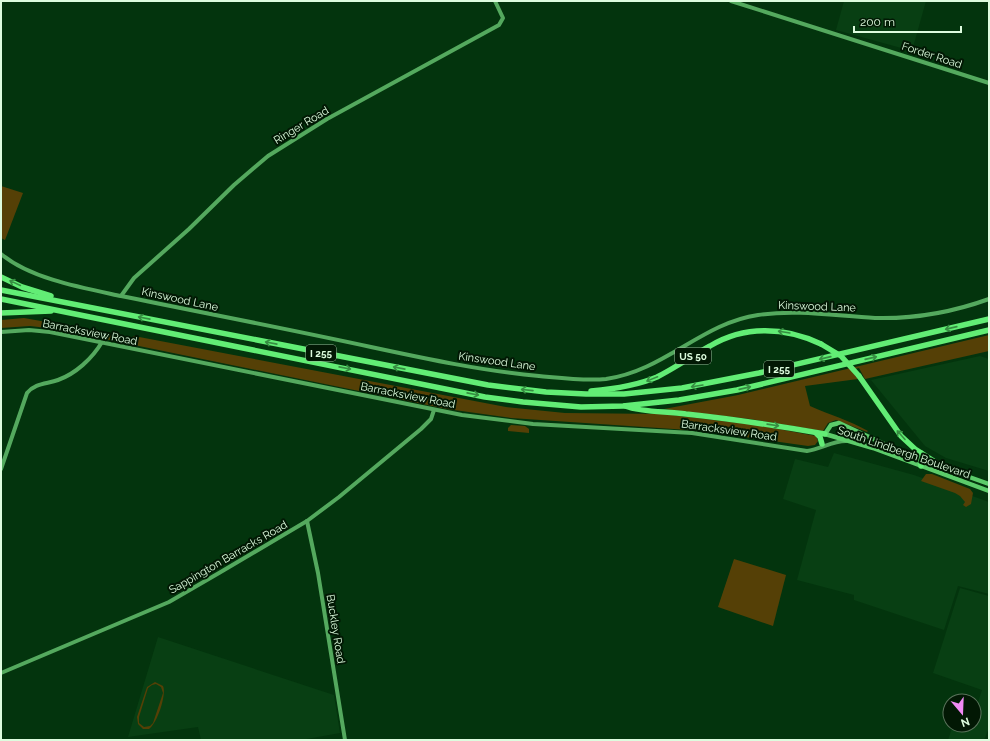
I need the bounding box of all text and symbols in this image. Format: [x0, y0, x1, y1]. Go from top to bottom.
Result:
scale bar [854, 8, 961, 34]
text: 200 m [860, 15, 895, 29]
street label: Forder Road [900, 40, 964, 71]
street label: Ringer Road [271, 104, 331, 147]
one-way arrow [9, 279, 21, 286]
street label: Kinswood Lane [140, 285, 220, 314]
street label: Kinswood Lane [778, 299, 857, 314]
one-way arrow [138, 313, 151, 321]
street label: Barracksview Road [41, 317, 139, 348]
one-way arrow [945, 325, 958, 333]
one-way arrow [778, 328, 791, 336]
one-way arrow [265, 339, 278, 347]
road number: I 255 [306, 345, 336, 361]
road number: US 50 [675, 348, 711, 364]
street label: Kinswood Lane [457, 350, 537, 373]
one-way arrow [864, 353, 877, 361]
one-way arrow [818, 355, 831, 363]
road number: I 255 [764, 361, 794, 377]
one-way arrow [393, 364, 406, 372]
one-way arrow [338, 365, 351, 373]
one-way arrow [647, 375, 659, 383]
street label: Barracksview Road [359, 380, 457, 411]
one-way arrow [691, 382, 704, 390]
one-way arrow [738, 384, 751, 391]
one-way arrow [521, 387, 534, 394]
one-way arrow [466, 391, 479, 399]
street label: Barracksview Road [680, 417, 778, 444]
one-way arrow [766, 421, 779, 429]
street label: South Lindbergh Boulevard [836, 424, 972, 481]
one-way arrow [897, 431, 906, 441]
street label: Sappington Barracks Road [167, 518, 290, 597]
street label: Buckley Road [324, 594, 347, 665]
north arrow [942, 693, 982, 733]
text: N [959, 714, 971, 729]

